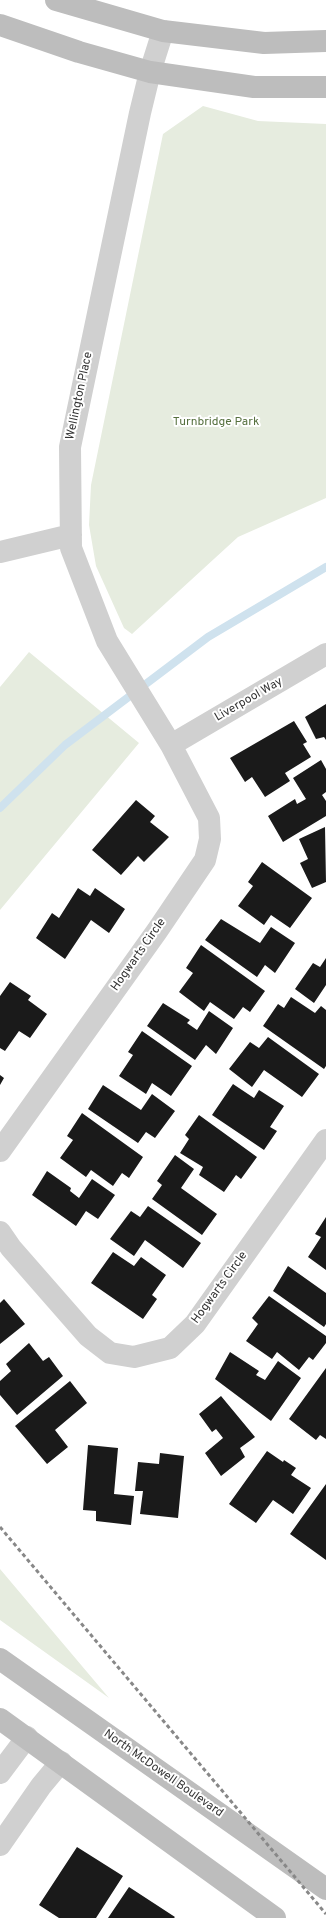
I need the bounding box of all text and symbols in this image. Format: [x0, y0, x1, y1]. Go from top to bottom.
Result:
street label: Wellington Place [64, 351, 96, 441]
park label: Turnbridge Park [173, 416, 259, 430]
street label: Liverpool Way [213, 675, 285, 725]
street label: Hogwarts Circle [109, 916, 169, 994]
street label: Hogwarts Circle [189, 1249, 251, 1327]
street label: North McDowell Boulevard [101, 1727, 225, 1821]

